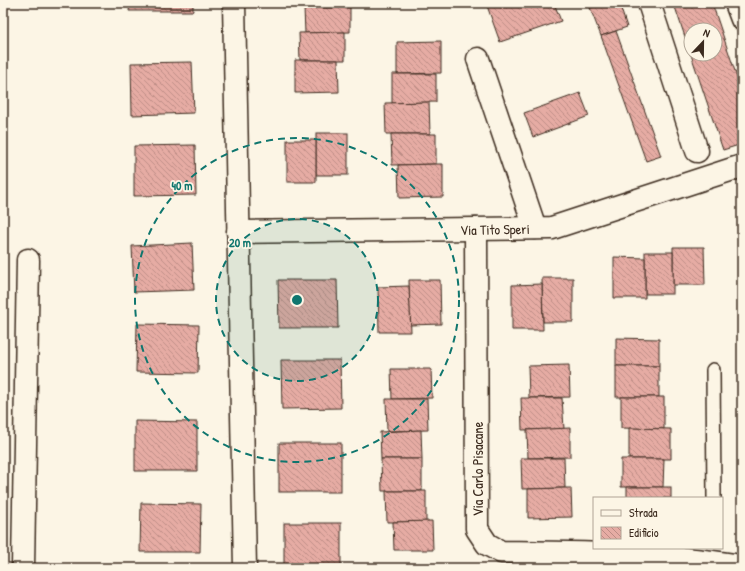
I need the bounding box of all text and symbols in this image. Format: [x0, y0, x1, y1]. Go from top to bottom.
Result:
north arrow [683, 22, 723, 62]
text: N [701, 25, 712, 40]
text: 40 m [172, 177, 192, 194]
street label: Via Tito Speri [460, 219, 530, 240]
text: 20 m [229, 234, 251, 251]
centre of rings [290, 293, 304, 307]
street label: Via Carlo Pisacane [468, 421, 487, 516]
legend [593, 497, 723, 549]
text: Strada [629, 504, 658, 521]
text: Edificio [629, 524, 659, 541]

